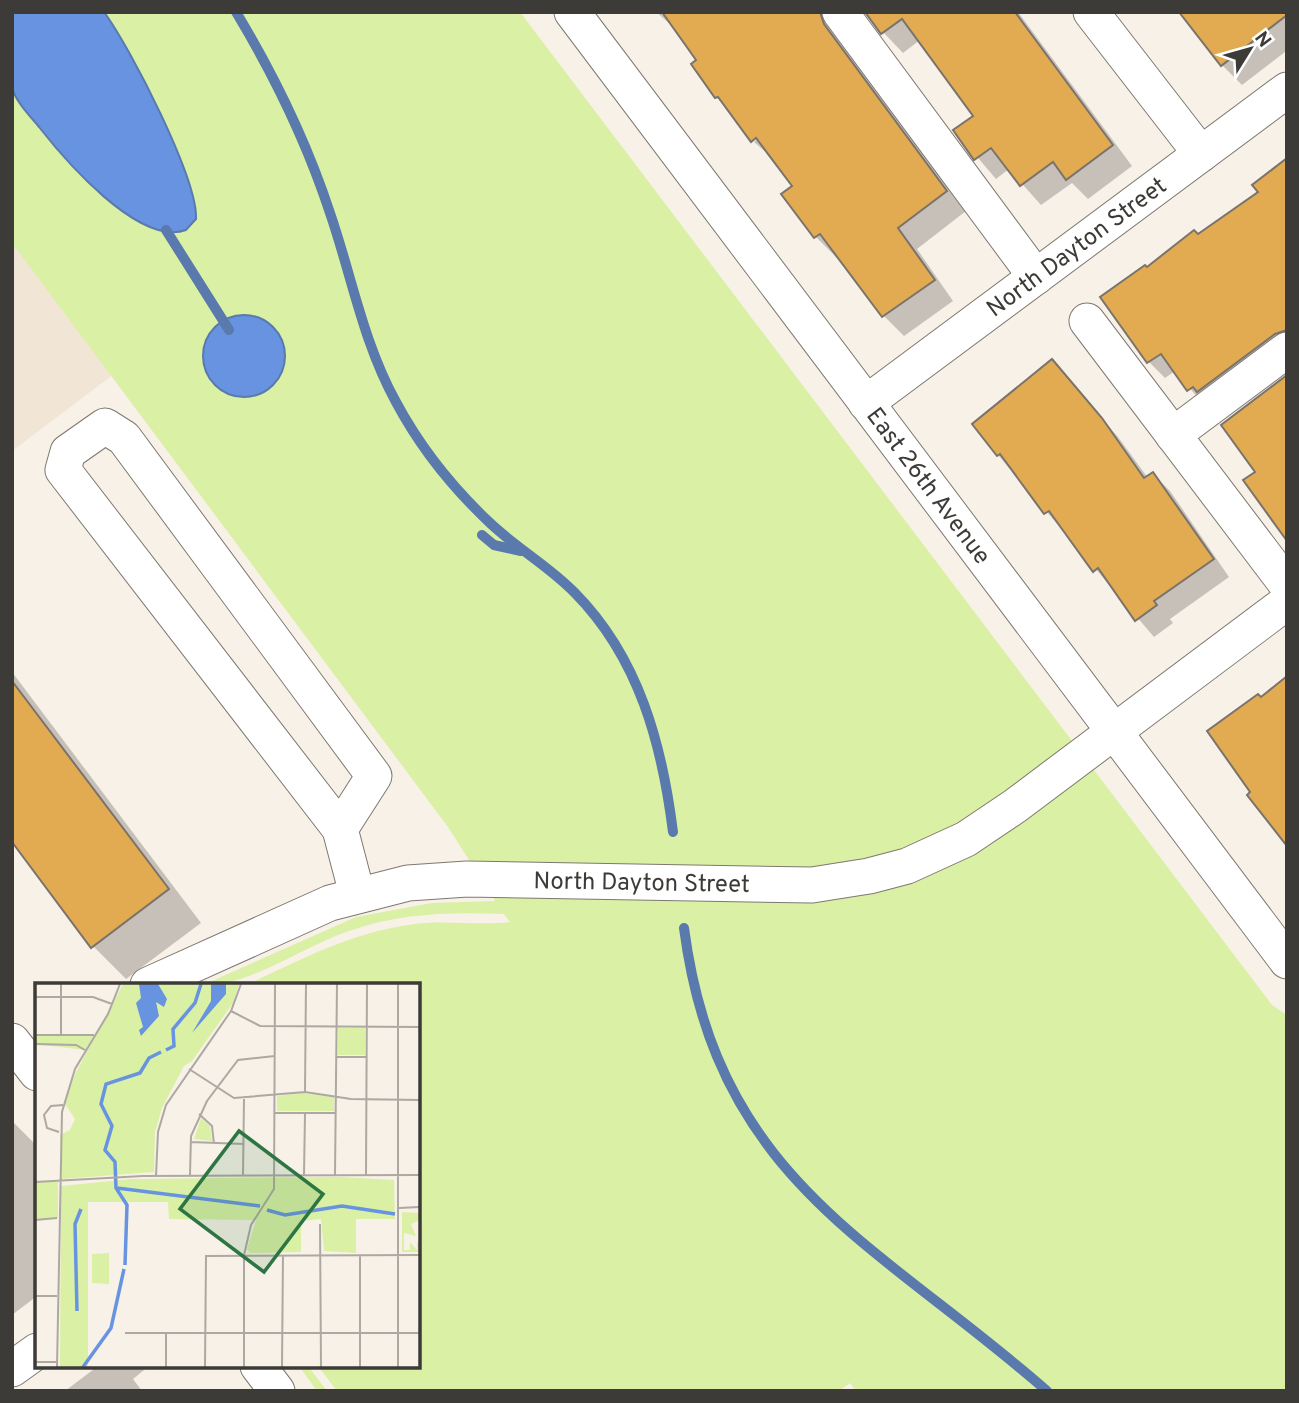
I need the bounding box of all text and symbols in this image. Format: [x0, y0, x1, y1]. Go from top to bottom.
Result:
north arrow [1215, 14, 1285, 84]
text: N [1248, 27, 1276, 53]
street label: North Dayton Street [982, 172, 1173, 325]
street label: East 26th Avenue [858, 402, 996, 571]
street label: North Dayton Street [533, 867, 750, 901]
inset map [35, 983, 420, 1368]

